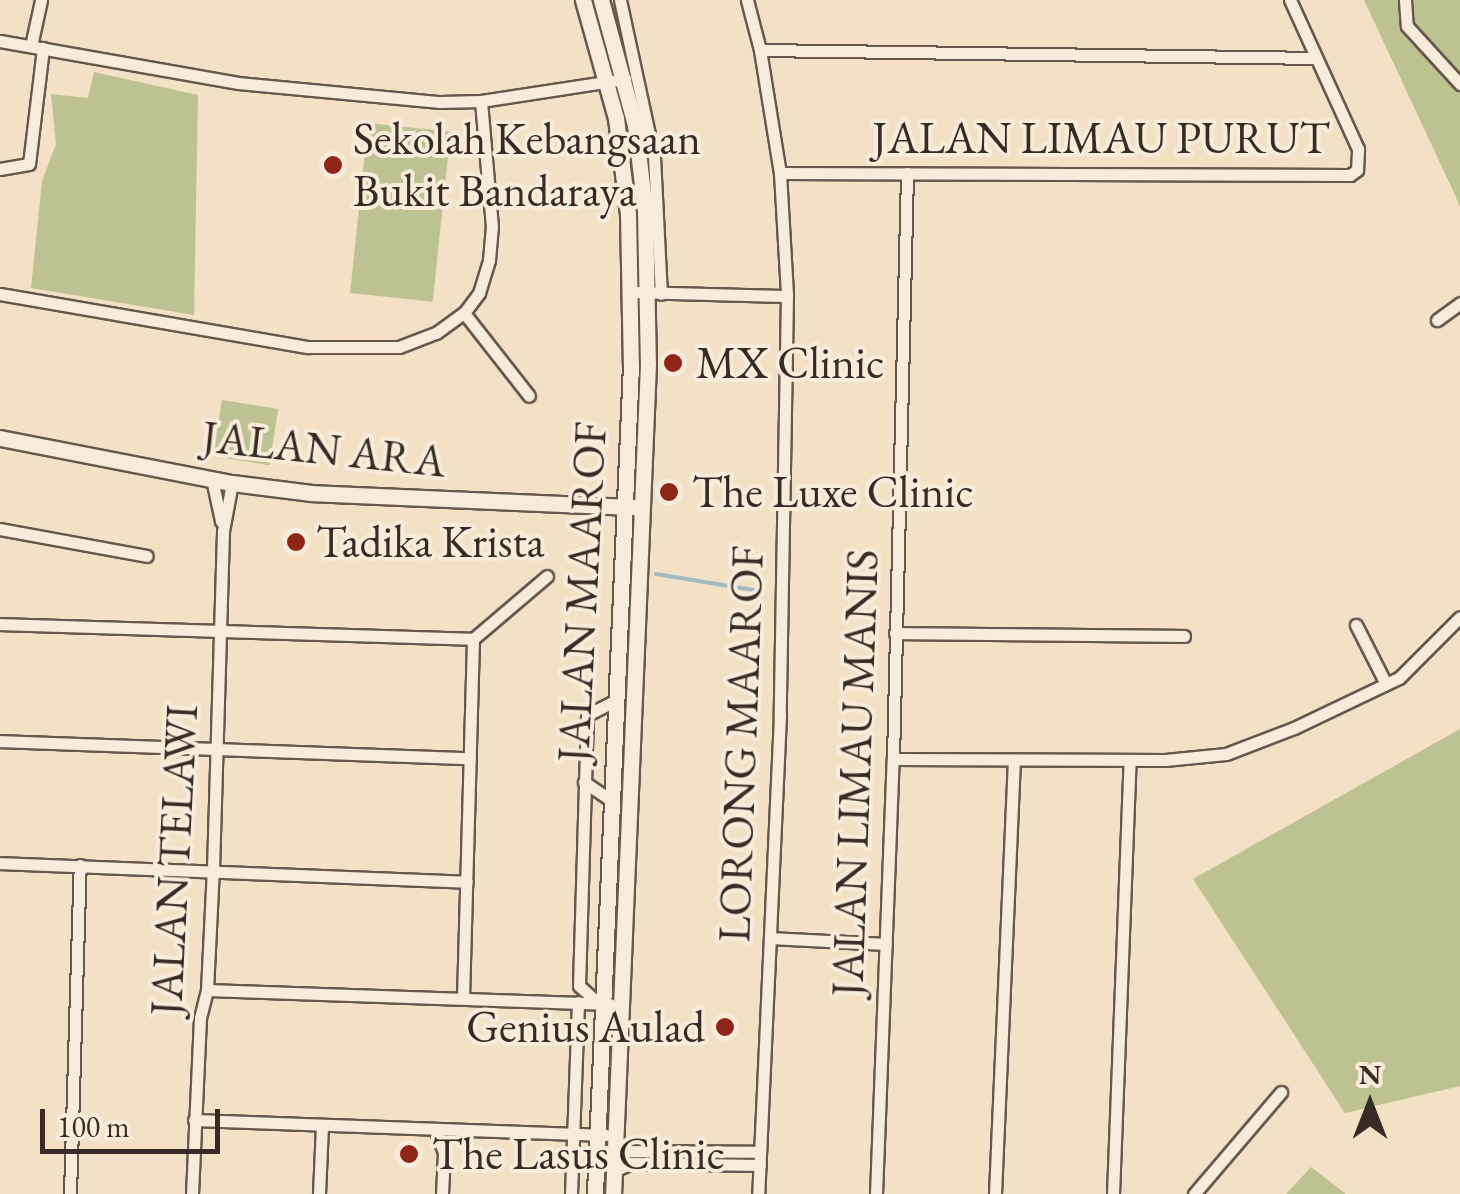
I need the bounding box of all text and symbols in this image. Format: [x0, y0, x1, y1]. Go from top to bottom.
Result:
street label: JALAN LIMAU PURUT [872, 111, 1330, 165]
place label: Sekolah Kebangsaan Bukit Bandaraya [353, 112, 701, 218]
marker: Sekolah Kebangsaan Bukit Bandaraya [322, 154, 344, 176]
place label: MX Clinic [696, 336, 884, 390]
marker: MX Clinic [660, 350, 686, 376]
street label: JALAN ARA [200, 409, 448, 489]
street label: JALAN MAAROF [546, 420, 618, 764]
place label: The Luxe Clinic [692, 465, 974, 519]
marker: The Luxe Clinic [656, 479, 682, 505]
place label: Tadika Krista [316, 515, 545, 569]
marker: Tadika Krista [285, 531, 307, 553]
street label: LORONG MAAROF [707, 545, 775, 943]
street label: JALAN LIMAU MANIS [820, 548, 890, 998]
street label: JALAN TELAWI [139, 703, 209, 1017]
place label: Genius Aulad [466, 1000, 705, 1054]
marker: Genius Aulad [714, 1016, 736, 1038]
north arrow [1320, 1054, 1420, 1154]
text: N [1359, 1056, 1381, 1092]
scale bar [45, 1089, 225, 1151]
text: 100 m [57, 1107, 130, 1146]
place label: The Lasus Clinic [432, 1127, 725, 1181]
marker: The Lasus Clinic [396, 1141, 422, 1167]

